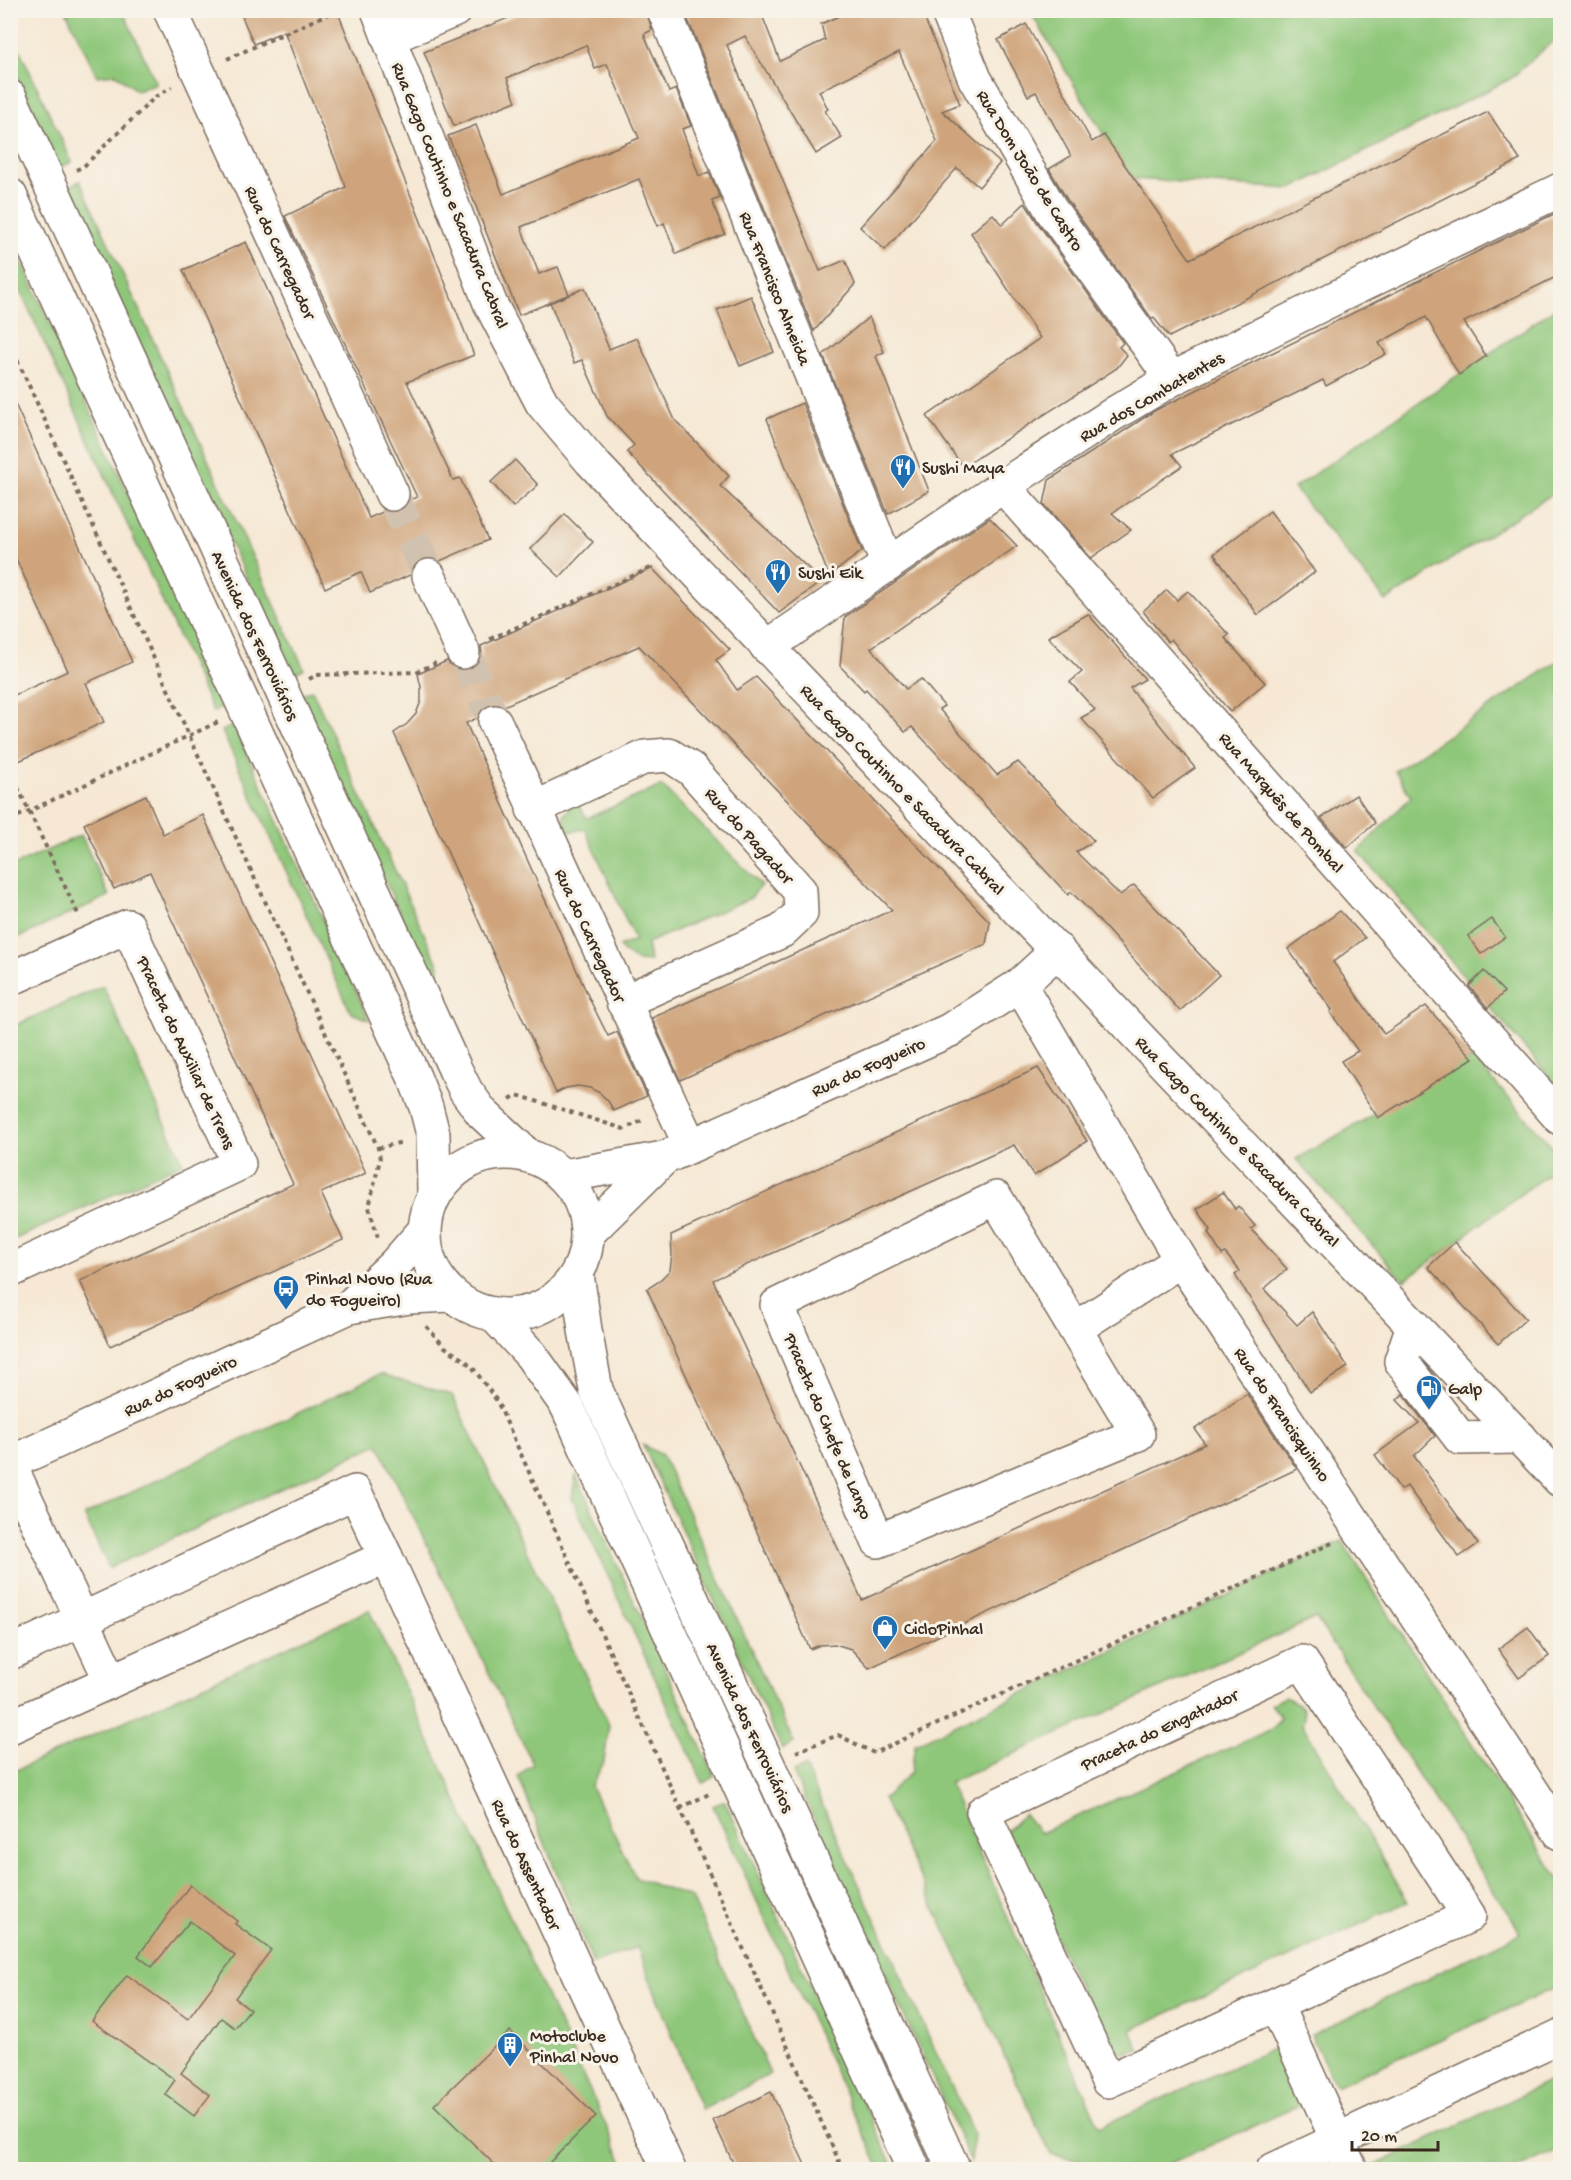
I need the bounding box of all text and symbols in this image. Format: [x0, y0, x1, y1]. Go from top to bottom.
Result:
street label: Rua Gago Coutinho e Sacadura Cabral [386, 60, 512, 332]
street label: Rua Dom João de Castro [971, 87, 1087, 256]
street label: Rua do Carregador [239, 183, 319, 324]
street label: Rua Francisco Almeida [733, 209, 814, 370]
street label: Rua dos Combatentes [1077, 348, 1229, 448]
restaurant icon: Sushi Maya [888, 452, 918, 490]
place label: Sushi Maya [922, 459, 1006, 480]
street label: Avenida dos Ferroviários [205, 548, 303, 725]
restaurant icon: Sushi Eik [763, 557, 793, 595]
place label: Sushi Eik [798, 564, 864, 585]
street label: Rua Gago Coutinho e Sacadura Cabral [795, 681, 1008, 901]
street label: Rua Marquês de Pombal [1213, 729, 1347, 878]
street label: Rua do Pagador [699, 784, 798, 890]
street label: Rua do Carregador [549, 866, 629, 1007]
street label: Praceta do Auxiliar de Trens [130, 952, 239, 1154]
street label: Rua Gago Coutinho e Sacadura Cabral [1130, 1033, 1343, 1253]
street label: Rua do Fogueiro [809, 1034, 929, 1103]
place label: Pinhal Novo (Rua do Fogueiro) [305, 1270, 433, 1312]
bus stop icon: Pinhal Novo (Rua do Fogueiro) [271, 1273, 301, 1311]
street label: Praceta do Chefe de Lanço [778, 1330, 875, 1523]
street label: Rua do Francisquinho [1228, 1344, 1334, 1487]
street label: Rua do Fogueiro [121, 1352, 241, 1423]
fuel station icon: Galp [1414, 1373, 1444, 1411]
place label: Galp [1448, 1380, 1482, 1401]
shop icon: CicloPinhal [870, 1613, 900, 1651]
place label: CicloPinhal [904, 1620, 983, 1641]
street label: Avenida dos Ferroviários [700, 1640, 798, 1817]
street label: Praceta do Engatador [1077, 1685, 1243, 1777]
street label: Rua do Assentador [485, 1796, 565, 1935]
place label: Motoclube Pinhal Novo [529, 2027, 619, 2069]
building icon: Motoclube Pinhal Novo [495, 2030, 525, 2068]
scale bar [1352, 2114, 1438, 2152]
text: 20 m [1361, 2127, 1397, 2148]

